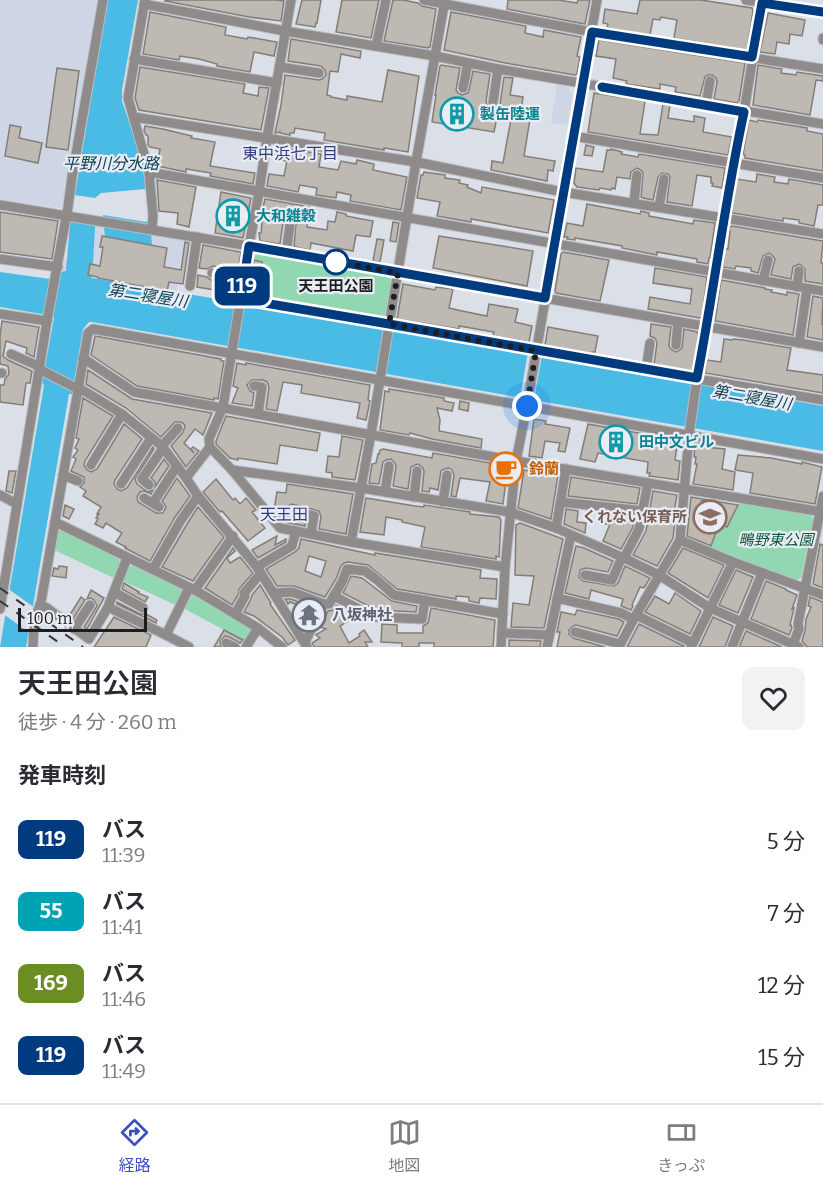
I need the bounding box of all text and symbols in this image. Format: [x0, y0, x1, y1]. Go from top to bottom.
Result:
building icon: 製缶陸運 [439, 96, 475, 132]
place label: 製缶陸運 [480, 105, 540, 123]
district label: 東中浜七丁目 [242, 144, 338, 163]
water label: 平野川分水路 [63, 154, 161, 173]
building icon: 大和雑穀 [215, 198, 251, 234]
place label: 大和雑穀 [256, 207, 316, 225]
marker: 天王田公園 [323, 249, 349, 275]
line badge: 119 [208, 266, 276, 306]
text: 119 [227, 273, 257, 299]
place label: 天王田公園 [298, 277, 374, 295]
water label: 第二寝屋川 [107, 280, 191, 311]
water label: 第二寝屋川 [711, 381, 795, 414]
your location [512, 391, 542, 421]
building icon: 田中文ビル [598, 424, 634, 460]
place label: 田中文ビル [639, 433, 714, 451]
cafe icon: 鈴蘭 [488, 451, 524, 487]
place label: 鈴蘭 [529, 460, 559, 478]
school or university icon: くれない保育所 [692, 499, 728, 535]
district label: 天王田 [260, 505, 308, 524]
place label: くれない保育所 [582, 508, 687, 526]
park label: 鴫野東公園 [738, 531, 815, 549]
temple icon: 八坂神社 [291, 597, 327, 633]
scale bar [18, 605, 147, 632]
place label: 八坂神社 [332, 606, 392, 624]
text: 100 m [27, 609, 72, 628]
text: 天王田公園 [18, 667, 158, 700]
button: heart [742, 667, 805, 730]
text: 徒歩 · 4 分 · 260 m [18, 710, 177, 734]
text: 発車時刻 [18, 762, 106, 789]
text: バス [102, 816, 146, 843]
text: 119 [36, 826, 66, 852]
text: 5 分 [767, 828, 805, 855]
text: 11:39 [102, 843, 146, 867]
text: バス [102, 888, 146, 915]
text: 55 [40, 898, 62, 924]
text: 7 分 [768, 900, 805, 927]
text: 11:41 [102, 915, 142, 939]
text: バス [102, 960, 146, 987]
text: 169 [34, 970, 68, 996]
text: 12 分 [758, 972, 805, 999]
text: 11:46 [102, 987, 146, 1011]
text: バス [102, 1032, 146, 1059]
text: 119 [36, 1042, 66, 1068]
text: 15 分 [758, 1044, 805, 1071]
text: 11:49 [102, 1059, 146, 1083]
tab: 経路 [118, 1116, 151, 1176]
tab: 地図 [388, 1116, 421, 1176]
tab: きっぷ [657, 1116, 705, 1176]

